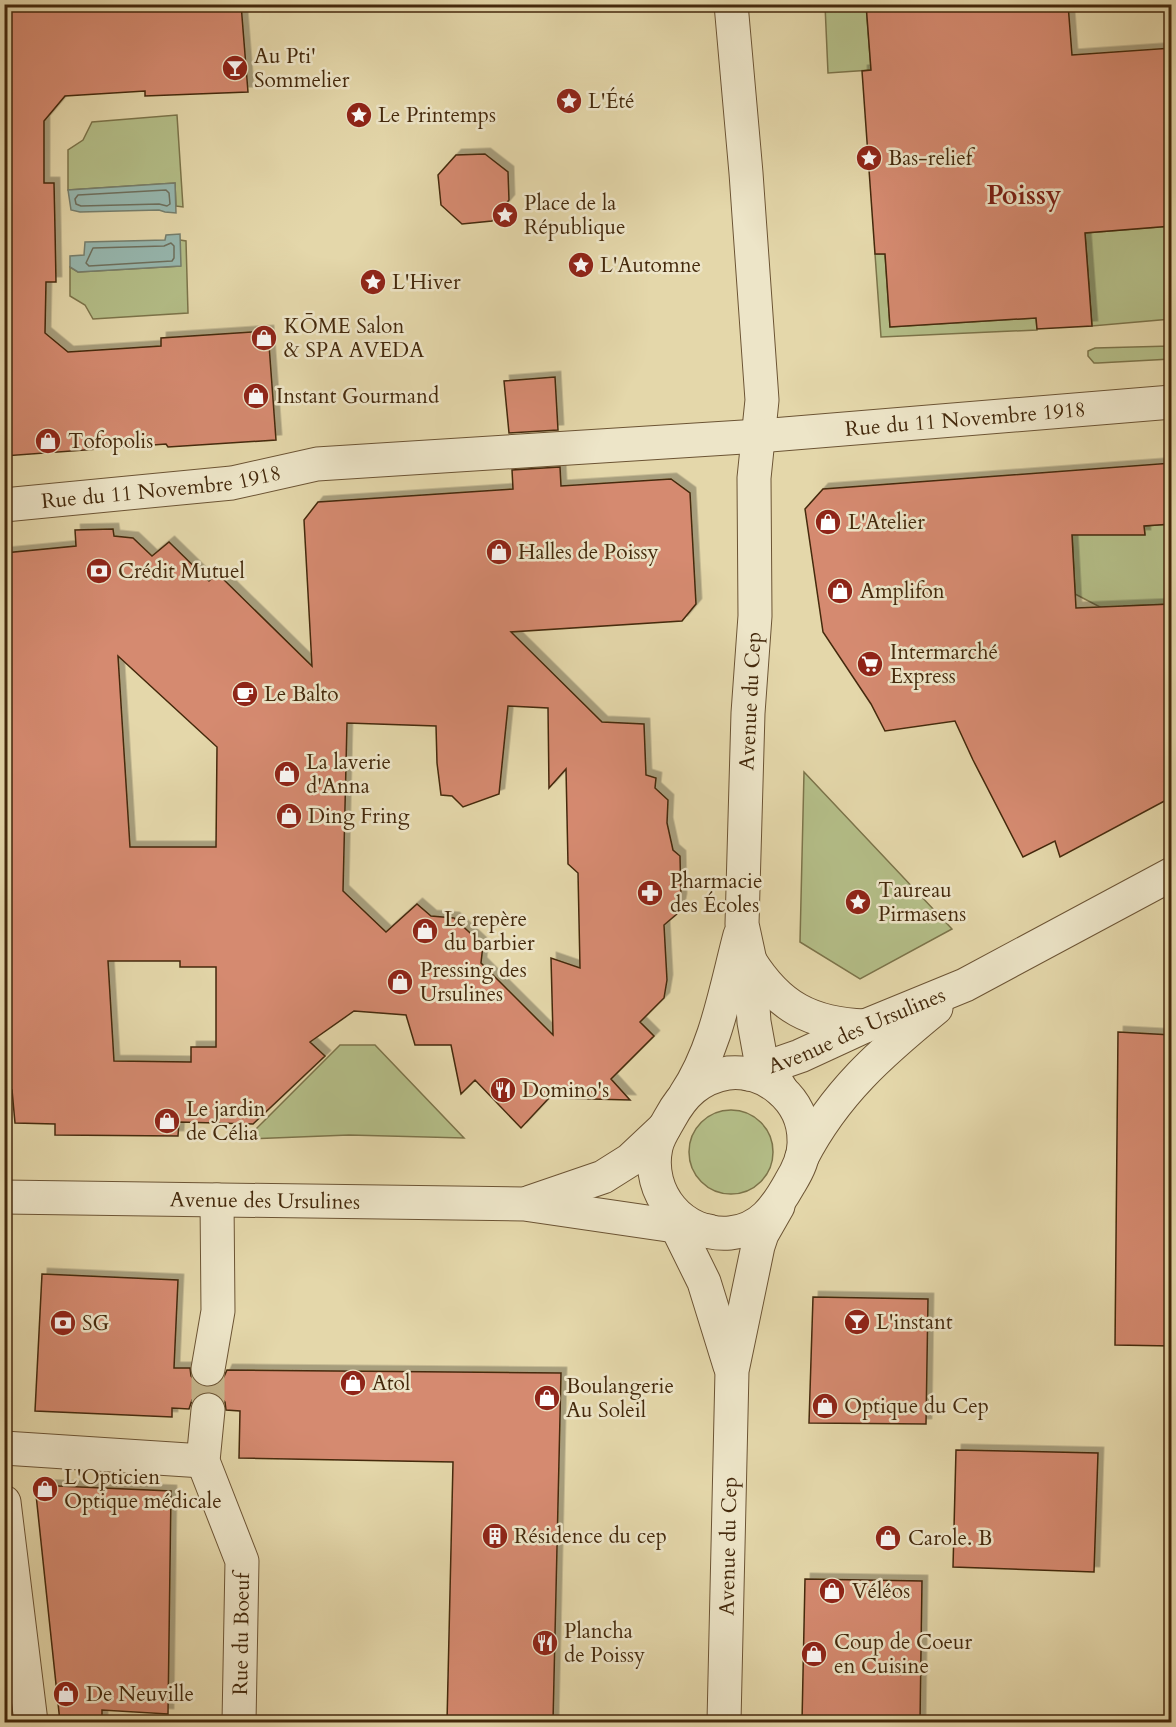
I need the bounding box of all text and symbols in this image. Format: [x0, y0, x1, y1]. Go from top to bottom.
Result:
place label: Au Pti' Sommelier [254, 42, 350, 95]
bar icon: Au Pti' Sommelier [220, 53, 250, 83]
place icon: L'Été [554, 86, 584, 116]
place label: L'Été [588, 87, 635, 116]
place icon: Le Printemps [344, 100, 374, 130]
place label: Le Printemps [378, 101, 496, 130]
place icon: Bas-relief [854, 143, 884, 173]
place label: Bas-relief [888, 144, 976, 173]
district label: Poissy [987, 177, 1062, 214]
place label: Place de la République [524, 189, 626, 242]
place icon: Place de la République [490, 200, 520, 230]
place icon: L'Automne [566, 250, 596, 280]
place label: L'Automne [600, 251, 701, 280]
place icon: L'Hiver [358, 267, 388, 297]
place label: L'Hiver [392, 268, 461, 297]
place label: KŌME Salon & SPA AVEDA [284, 312, 424, 365]
shop icon: KŌME Salon & SPA AVEDA [249, 323, 279, 353]
shop icon: Instant Gourmand [241, 381, 271, 411]
place label: Instant Gourmand [276, 382, 439, 411]
street label: Rue du 11 Novembre 1918 [844, 395, 1087, 444]
shop icon: Tofopolis [33, 426, 63, 456]
place label: Tofopolis [68, 427, 153, 456]
street label: Rue du 11 Novembre 1918 [40, 459, 284, 516]
shop icon: L'Atelier [813, 507, 843, 537]
place label: L'Atelier [848, 508, 925, 537]
shop icon: Halles de Poissy [484, 537, 514, 567]
place label: Halles de Poissy [518, 538, 659, 567]
bank icon: Crédit Mutuel [84, 556, 114, 586]
place label: Crédit Mutuel [118, 557, 245, 586]
shop icon: Amplifon [825, 576, 855, 606]
place label: Amplifon [860, 577, 945, 606]
street label: Avenue du Cep [732, 631, 769, 771]
place label: Intermarché Express [890, 638, 998, 691]
supermarket icon: Intermarché Express [855, 649, 885, 679]
cafe icon: Le Balto [230, 679, 260, 709]
place label: Le Balto [264, 680, 339, 709]
place label: La laverie d'Anna [306, 748, 391, 801]
shop icon: La laverie d'Anna [272, 759, 302, 789]
shop icon: Ding Fring [274, 801, 304, 831]
place label: Ding Fring [308, 802, 410, 831]
place label: Pharmacie des Écoles [670, 867, 763, 920]
place label: Taureau Pirmasens [878, 876, 966, 929]
pharmacy icon: Pharmacie des Écoles [635, 878, 665, 908]
place icon: Taureau Pirmasens [843, 887, 873, 917]
place label: Le repère du barbier [444, 905, 535, 958]
shop icon: Le repère du barbier [410, 916, 440, 946]
place label: Pressing des Ursulines [420, 956, 527, 1009]
shop icon: Pressing des Ursulines [385, 967, 415, 997]
street label: Avenue des Ursulines [764, 981, 950, 1081]
restaurant icon: Domino's [488, 1075, 518, 1105]
place label: Domino's [522, 1076, 609, 1105]
place label: Le jardin de Célia [186, 1095, 266, 1148]
shop icon: Le jardin de Célia [152, 1106, 182, 1136]
street label: Avenue des Ursulines [170, 1185, 360, 1217]
bar icon: L'instant [842, 1307, 872, 1337]
bank icon: SG [48, 1308, 78, 1338]
place label: L'instant [876, 1308, 953, 1337]
place label: SG [82, 1309, 110, 1338]
shop icon: Atol [338, 1368, 368, 1398]
place label: Atol [372, 1369, 410, 1398]
place label: Boulangerie Au Soleil [566, 1372, 674, 1425]
shop icon: Boulangerie Au Soleil [532, 1383, 562, 1413]
shop icon: Optique du Cep [810, 1391, 840, 1421]
place label: Optique du Cep [844, 1392, 989, 1421]
place label: L'Opticien Optique médicale [64, 1463, 222, 1516]
shop icon: L'Opticien Optique médicale [30, 1474, 60, 1504]
street label: Avenue du Cep [712, 1476, 745, 1616]
building icon: Résidence du cep [480, 1521, 510, 1551]
place label: Résidence du cep [514, 1522, 667, 1551]
shop icon: Carole. B [873, 1523, 903, 1553]
place label: Carole. B [908, 1524, 992, 1553]
street label: Rue du Boeuf [226, 1569, 257, 1696]
shop icon: Véléos [817, 1576, 847, 1606]
place label: Véléos [852, 1577, 910, 1606]
place label: Plancha de Poissy [564, 1617, 645, 1670]
restaurant icon: Plancha de Poissy [530, 1628, 560, 1658]
place label: Coup de Coeur en Cuisine [834, 1628, 973, 1681]
shop icon: Coup de Coeur en Cuisine [799, 1639, 829, 1669]
shop icon: De Neuville [51, 1679, 81, 1709]
place label: De Neuville [86, 1680, 194, 1709]

